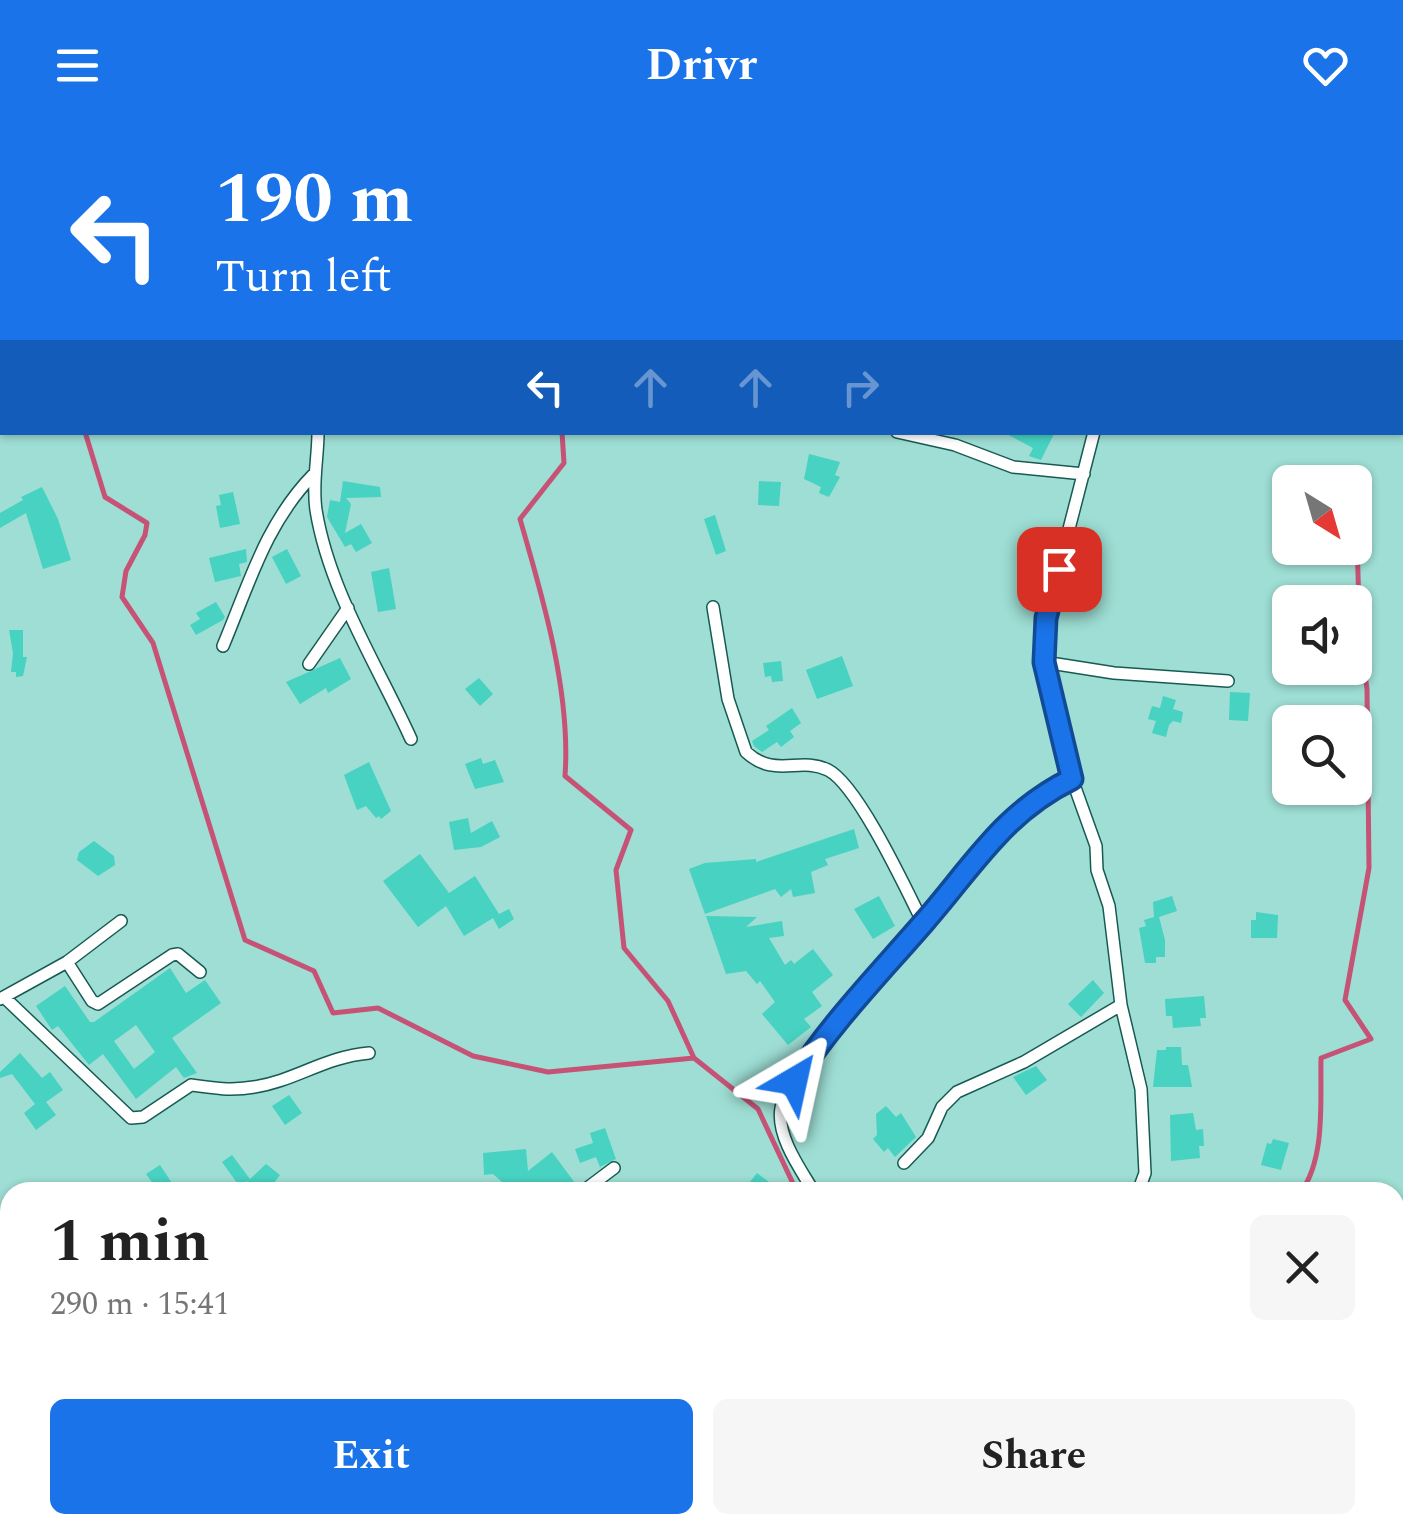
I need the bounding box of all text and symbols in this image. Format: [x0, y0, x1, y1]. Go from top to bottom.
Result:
text: Drivr [646, 31, 757, 100]
icon: menu [50, 38, 105, 93]
icon: heart [1298, 38, 1353, 93]
text: 190 m [215, 147, 413, 253]
icon: left [50, 170, 180, 300]
text: Turn left [215, 243, 392, 312]
icon: left [518, 360, 573, 415]
icon: ahead [623, 360, 678, 415]
icon: ahead [728, 360, 783, 415]
icon: right [833, 360, 888, 415]
north arrow [1272, 465, 1372, 565]
map controls [1272, 465, 1372, 805]
pin [1017, 527, 1102, 612]
icon: arrive [1032, 542, 1087, 597]
button: sound [1272, 585, 1372, 685]
button: search [1272, 705, 1372, 805]
position arrow [742, 1029, 846, 1133]
text: 1 min [50, 1196, 210, 1288]
button: close [1250, 1215, 1355, 1320]
text: 290 m · 15:41 [50, 1280, 230, 1329]
button: Exit [50, 1399, 693, 1514]
button: Share [713, 1399, 1355, 1514]

